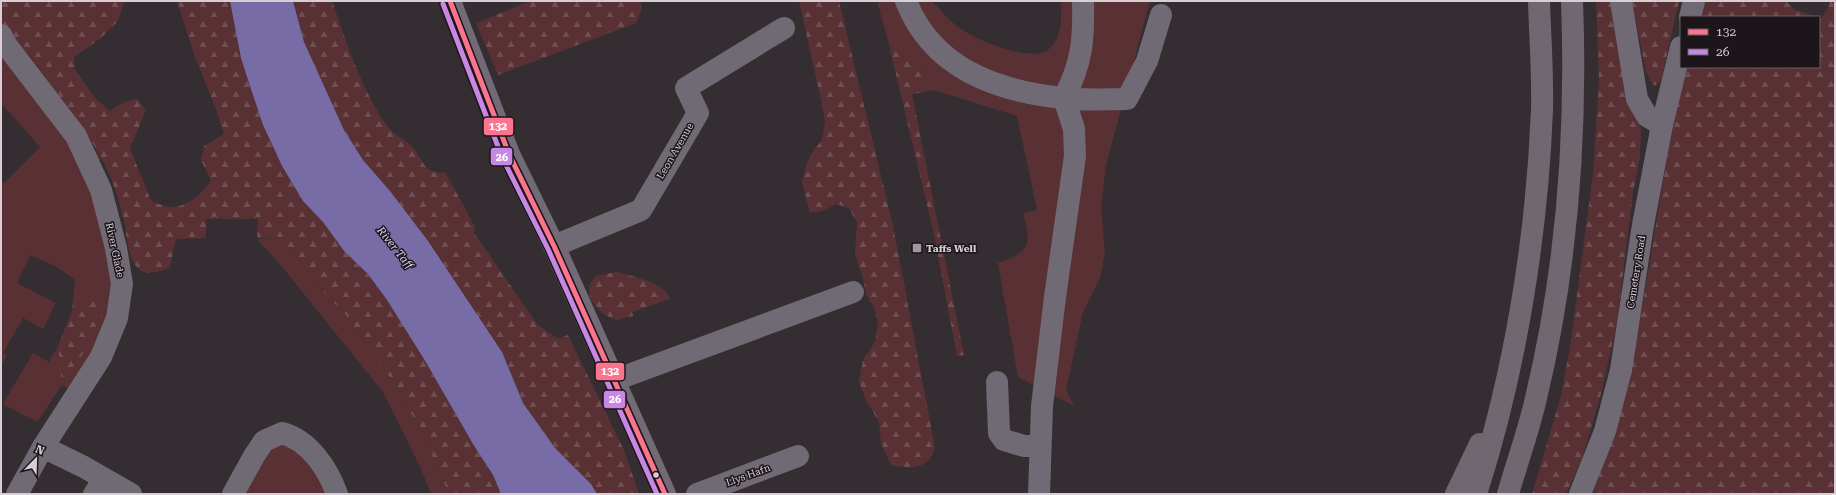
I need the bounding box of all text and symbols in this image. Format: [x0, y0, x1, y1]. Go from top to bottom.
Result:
legend [1680, 16, 1820, 68]
text: 132 [1716, 25, 1736, 39]
text: 26 [1716, 45, 1730, 59]
line badge: 132 [483, 117, 514, 136]
text: 132 [489, 120, 507, 133]
street label: Leon Avenue [655, 121, 696, 181]
line badge: 26 [490, 147, 513, 166]
text: 26 [496, 151, 508, 164]
street label: River Glade [104, 222, 126, 279]
water label: River Taff [373, 224, 417, 273]
street label: Cemetery Road [1625, 234, 1647, 309]
marker: Taffs Well [911, 242, 923, 254]
place label: Taffs Well [926, 243, 977, 254]
line badge: 132 [595, 362, 625, 381]
text: 132 [601, 365, 619, 378]
line badge: 26 [603, 390, 626, 409]
text: 26 [609, 393, 621, 406]
north arrow [16, 439, 56, 479]
text: N [33, 443, 47, 458]
street label: Llys Hafn [724, 462, 772, 488]
unlabelled marker [651, 470, 661, 480]

